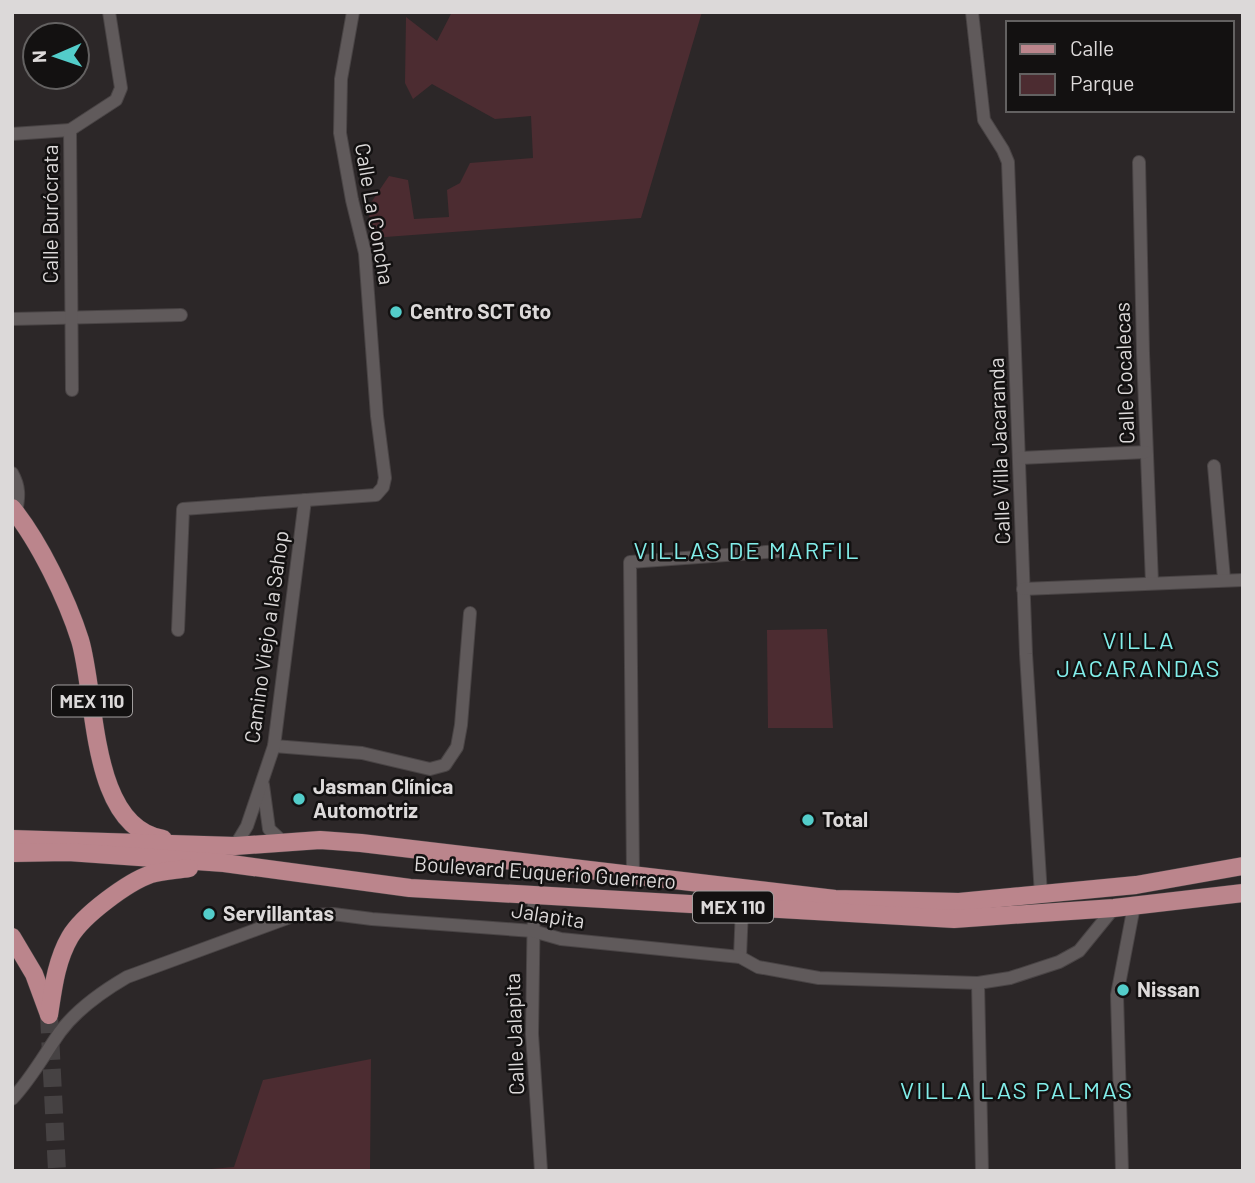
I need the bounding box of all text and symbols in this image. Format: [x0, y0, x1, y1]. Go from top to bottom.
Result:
north arrow [21, 21, 91, 91]
legend [1006, 21, 1234, 112]
text: Calle [1070, 35, 1114, 60]
text: N [27, 50, 50, 63]
text: Parque [1070, 70, 1135, 95]
street label: Calle La Concha [351, 141, 400, 287]
street label: Calle Burócrata [37, 145, 62, 283]
place label: Centro SCT Gto [410, 298, 551, 323]
street label: Calle Cocalecas [1109, 302, 1138, 444]
marker: Centro SCT Gto [388, 304, 404, 320]
street label: Calle Villa Jacaranda [983, 357, 1014, 545]
street label: Camino Viejo a la Sahop [238, 529, 293, 745]
district label: VILLAS DE MARFIL [633, 535, 861, 564]
district label: VILLA JACARANDAS [1056, 625, 1222, 682]
road number: MEX 110 [52, 686, 132, 716]
place label: Jasman Clínica Automotriz [313, 773, 453, 822]
marker: Jasman Clínica Automotriz [291, 791, 307, 807]
place label: Total [822, 806, 868, 831]
marker: Total [800, 812, 816, 828]
street label: Boulevard Euquerio Guerrero [413, 850, 677, 893]
road number: MEX 110 [693, 892, 773, 923]
street label: Jalapita [510, 896, 587, 933]
place label: Servillantas [223, 900, 334, 925]
marker: Servillantas [201, 906, 217, 922]
street label: Calle Jalapita [499, 973, 528, 1096]
place label: Nissan [1137, 976, 1200, 1001]
marker: Nissan [1115, 982, 1131, 998]
district label: VILLA LAS PALMAS [900, 1075, 1134, 1104]

